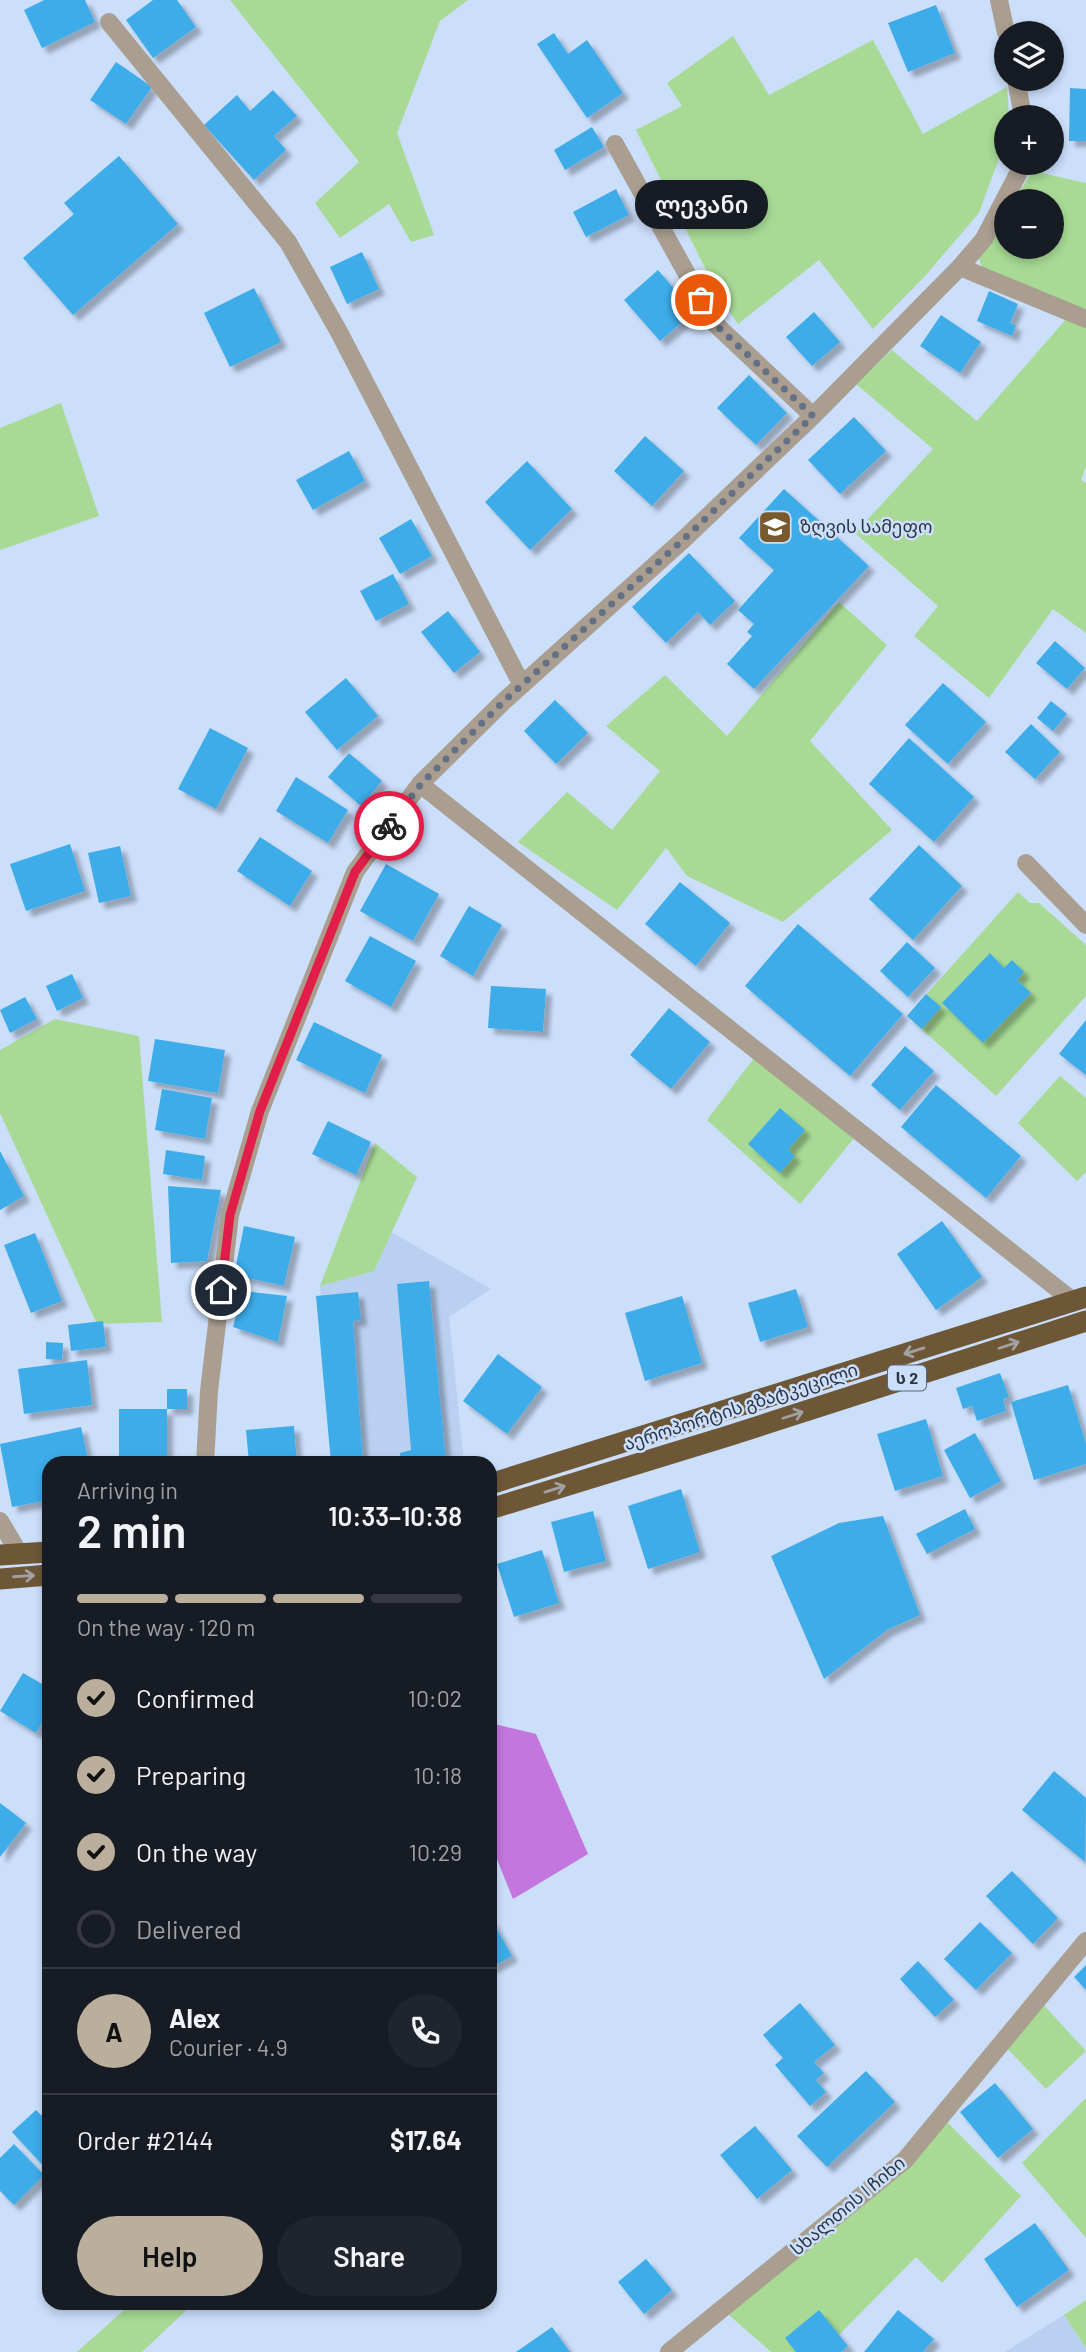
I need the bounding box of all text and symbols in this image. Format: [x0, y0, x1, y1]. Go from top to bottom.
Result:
map controls [994, 21, 1064, 259]
button: layers [994, 21, 1064, 91]
button: + [994, 105, 1064, 175]
callout: ლევანი [634, 181, 768, 230]
button: − [994, 189, 1064, 259]
text: ლევანი [655, 190, 748, 218]
pin [671, 270, 731, 330]
icon: bag [682, 281, 720, 319]
school or university icon: ზღვის სამეფო [756, 508, 794, 546]
place label: ზღვის სამეფო [800, 515, 932, 538]
courier [354, 791, 424, 861]
icon: bike [370, 807, 408, 845]
pin [191, 1260, 251, 1320]
icon: home [202, 1271, 240, 1309]
one-way arrow [998, 1338, 1020, 1351]
one-way arrow [903, 1345, 925, 1358]
street label: აეროპორტის გზატკეცილი [621, 1358, 861, 1455]
road number: ს 2 [888, 1366, 926, 1390]
one-way arrow [781, 1408, 803, 1420]
text: Arriving in [77, 1476, 178, 1504]
one-way arrow [544, 1482, 566, 1495]
text: 10:33–10:38 [328, 1500, 462, 1531]
text: 2 min [77, 1502, 186, 1557]
one-way arrow [13, 1570, 36, 1583]
text: On the way · 120 m [77, 1613, 255, 1641]
icon: check [77, 1679, 115, 1717]
text: Confirmed [136, 1682, 255, 1713]
text: 10:02 [408, 1684, 462, 1712]
icon: check [77, 1756, 115, 1794]
text: Preparing [136, 1759, 246, 1790]
text: 10:18 [413, 1761, 462, 1789]
icon: check [77, 1833, 115, 1871]
text: On the way [136, 1836, 257, 1867]
text: 10:29 [409, 1838, 462, 1866]
text: Delivered [136, 1913, 242, 1944]
button: phone [388, 1994, 462, 2068]
text: Alex [169, 2002, 220, 2033]
text: A [105, 2016, 123, 2047]
text: Courier · 4.9 [169, 2033, 288, 2061]
text: Order #2144 [77, 2124, 214, 2155]
text: $17.64 [390, 2124, 462, 2155]
street label: სხალთის I ჩიხი [786, 2151, 910, 2260]
button: Help [77, 2216, 263, 2296]
button: Share [277, 2216, 462, 2296]

